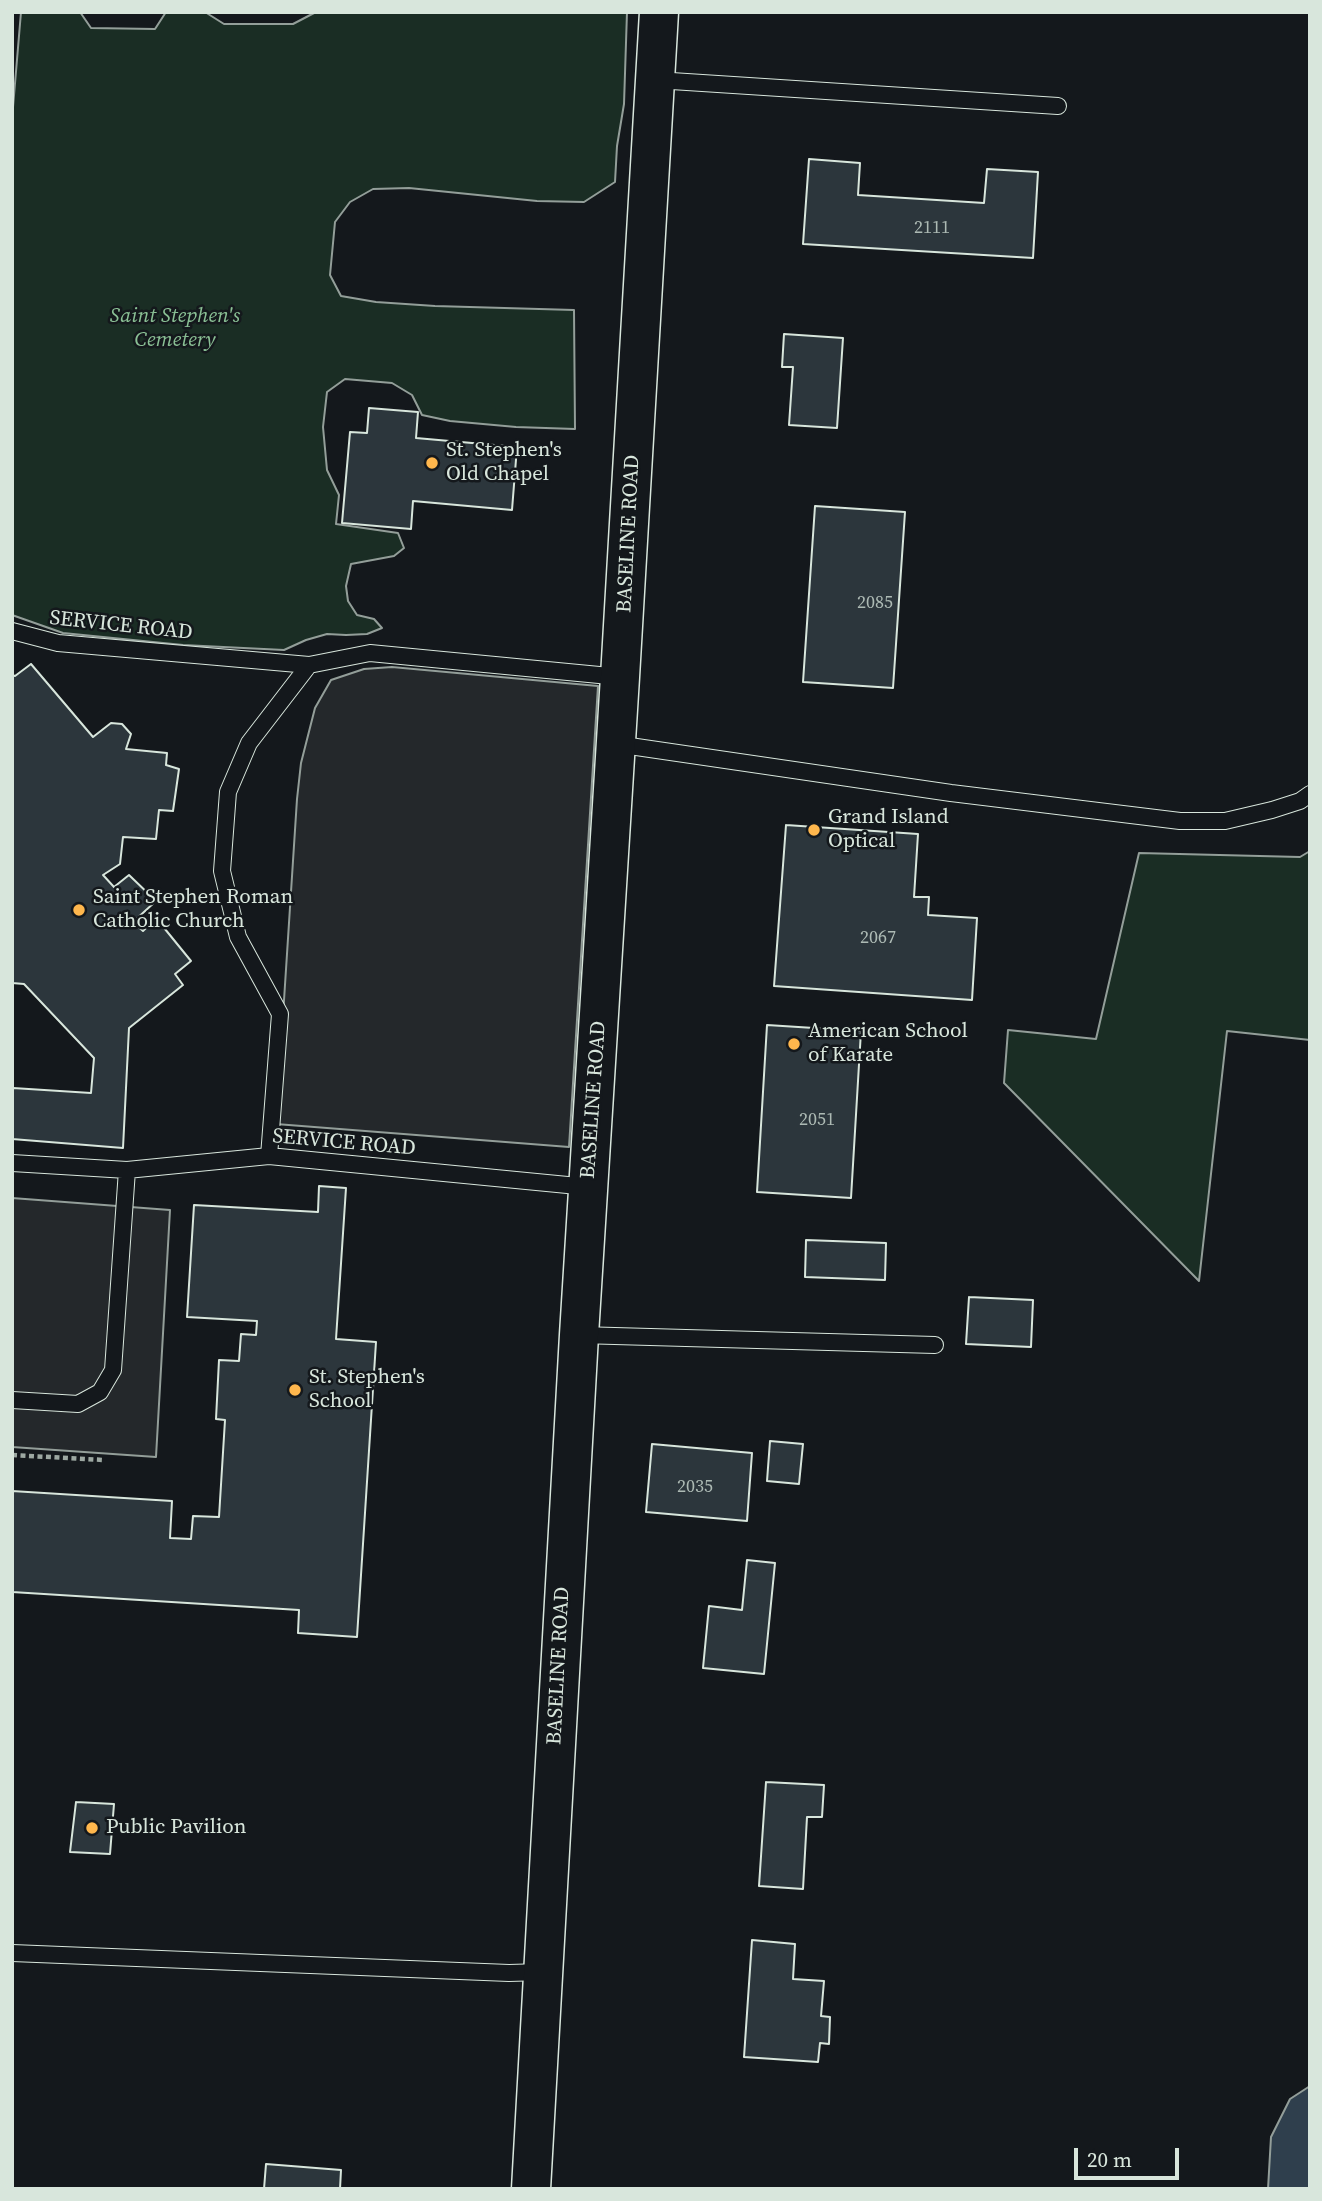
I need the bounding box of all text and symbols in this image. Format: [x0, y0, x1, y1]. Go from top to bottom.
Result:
house number: 2111 [914, 217, 950, 239]
park label: Saint Stephen's Cemetery [110, 304, 240, 354]
place label: St. Stephen's Old Chapel [446, 438, 562, 488]
street label: BASELINE ROAD [612, 454, 646, 614]
marker: St. Stephen's Old Chapel [424, 455, 440, 471]
house number: 2085 [857, 592, 893, 614]
street label: SERVICE ROAD [48, 606, 194, 646]
place label: Grand Island Optical [828, 805, 949, 855]
marker: Grand Island Optical [806, 822, 822, 838]
place label: Saint Stephen Roman Catholic Church [93, 885, 293, 935]
marker: Saint Stephen Roman Catholic Church [71, 902, 87, 918]
house number: 2067 [860, 927, 896, 949]
place label: American School of Karate [808, 1019, 968, 1069]
street label: BASELINE ROAD [576, 1020, 612, 1180]
marker: American School of Karate [786, 1036, 802, 1052]
house number: 2051 [799, 1109, 835, 1131]
street label: SERVICE ROAD [271, 1124, 417, 1162]
place label: St. Stephen's School [309, 1365, 425, 1415]
marker: St. Stephen's School [287, 1382, 303, 1398]
house number: 2035 [677, 1476, 713, 1498]
street label: BASELINE ROAD [542, 1586, 576, 1746]
place label: Public Pavilion [106, 1815, 246, 1841]
marker: Public Pavilion [84, 1820, 100, 1836]
scale bar [1077, 2134, 1182, 2178]
text: 20 m [1087, 2145, 1132, 2174]

